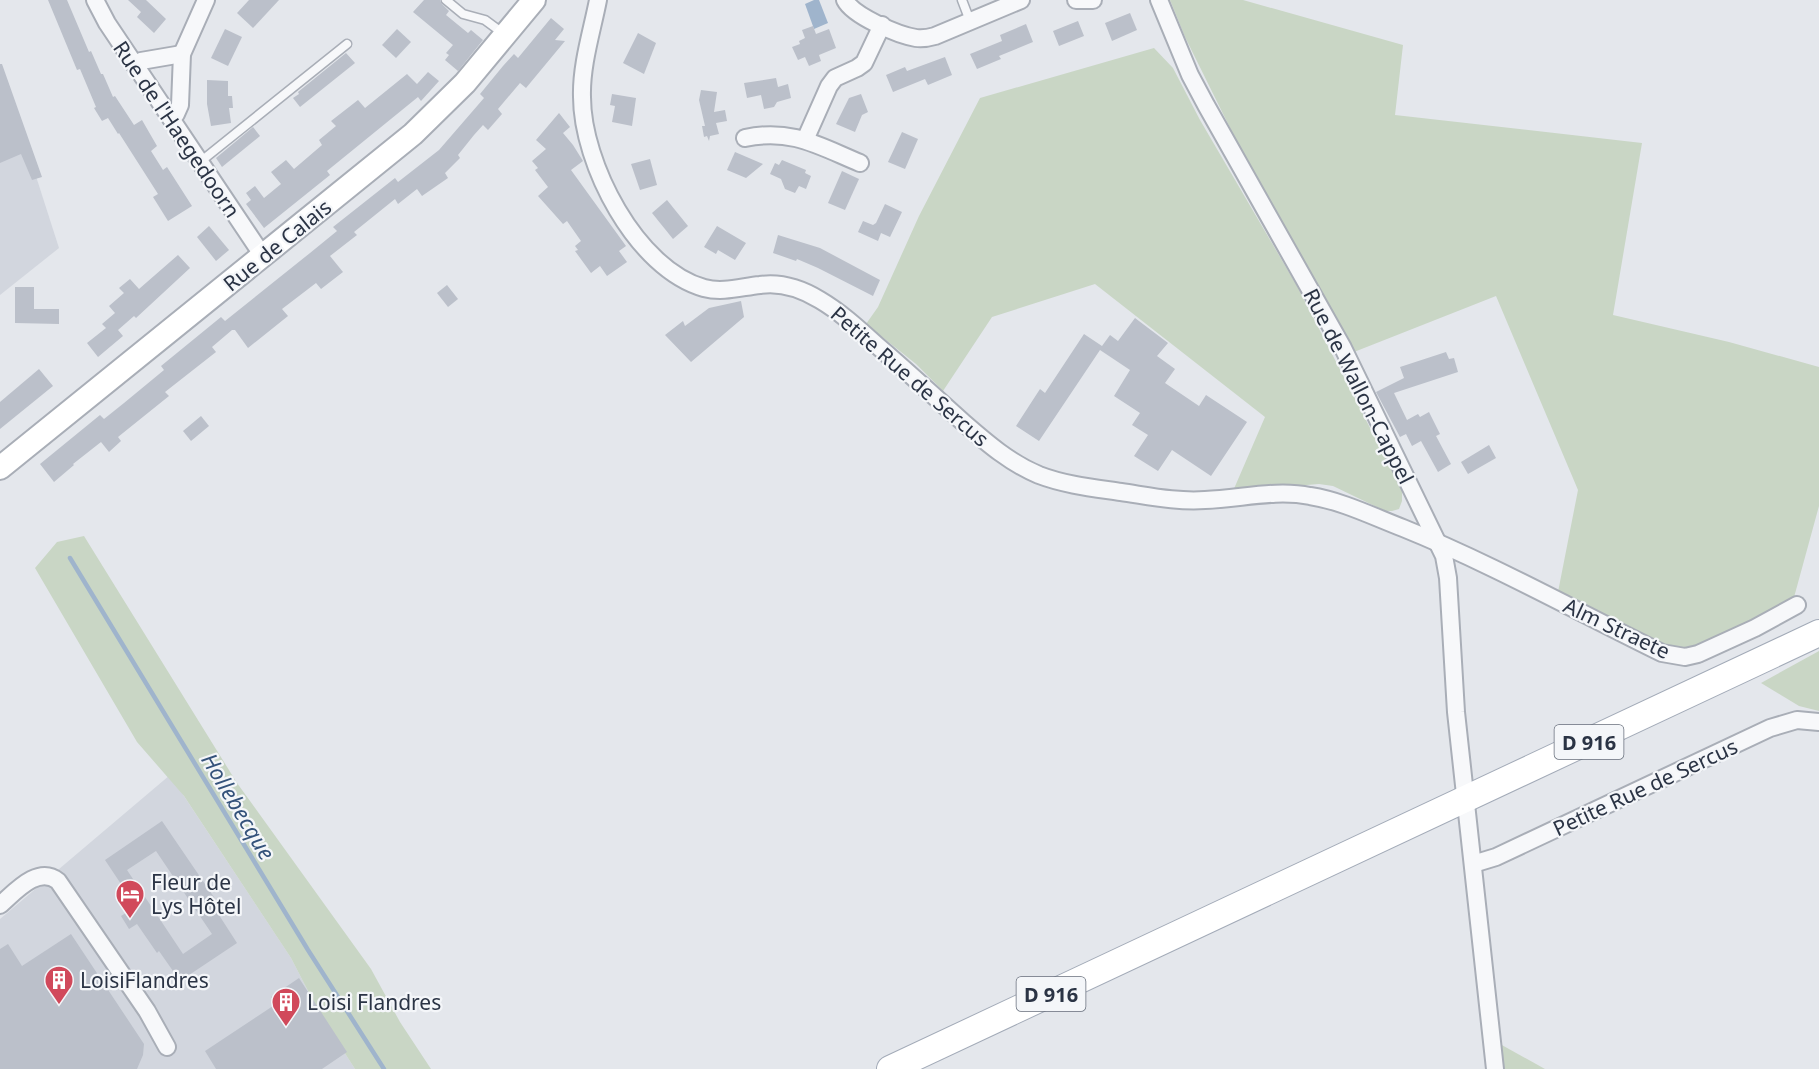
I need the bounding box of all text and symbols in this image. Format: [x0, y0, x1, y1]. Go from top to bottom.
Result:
street label: Rue de l'Haegedoorn [107, 35, 247, 223]
street label: Rue de Calais [217, 193, 337, 297]
street label: Rue de Wallon-Cappel [1298, 283, 1420, 489]
street label: Petite Rue de Sercus [825, 300, 995, 452]
street label: Alm Straete [1559, 591, 1675, 665]
road number: D 916 [1554, 725, 1624, 759]
street label: Petite Rue de Sercus [1548, 732, 1742, 842]
water label: Hollebecque [195, 747, 283, 865]
place label: Fleur de Lys Hôtel [151, 868, 241, 920]
hotel icon: Fleur de Lys Hôtel [114, 878, 146, 920]
building icon: LoisiFlandres [43, 964, 75, 1006]
place label: LoisiFlandres [80, 966, 209, 994]
road number: D 916 [1016, 977, 1086, 1011]
building icon: Loisi Flandres [270, 986, 302, 1028]
place label: Loisi Flandres [307, 988, 441, 1016]

